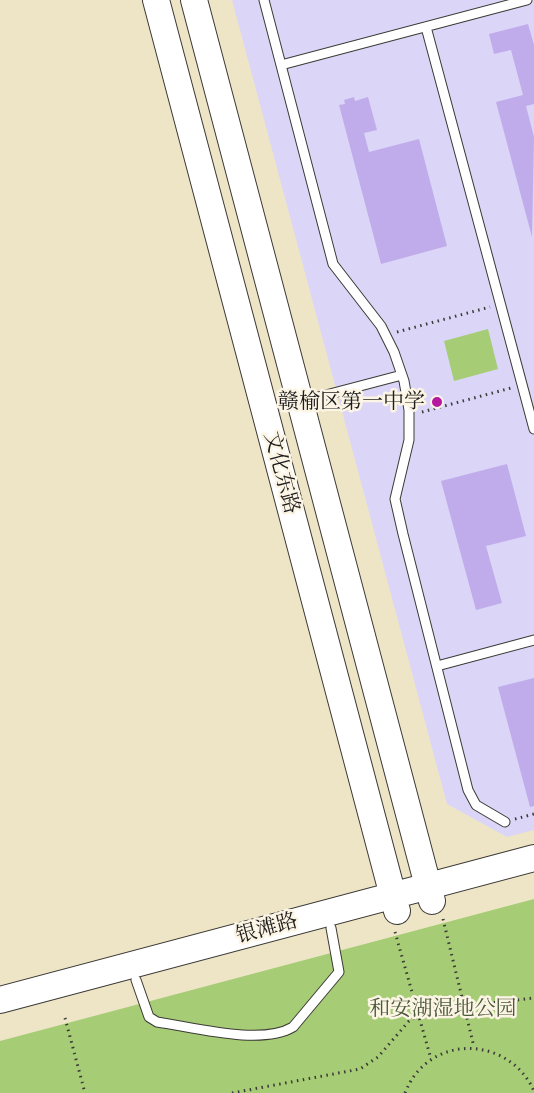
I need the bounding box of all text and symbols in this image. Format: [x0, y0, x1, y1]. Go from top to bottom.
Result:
place label: 赣榆区第一中学 [278, 389, 425, 415]
marker: 赣榆区第一中学 [430, 395, 444, 409]
street label: 文化东路 [258, 429, 304, 517]
street label: 银滩路 [233, 909, 301, 949]
park label: 和安湖湿地公园 [370, 996, 516, 1022]

